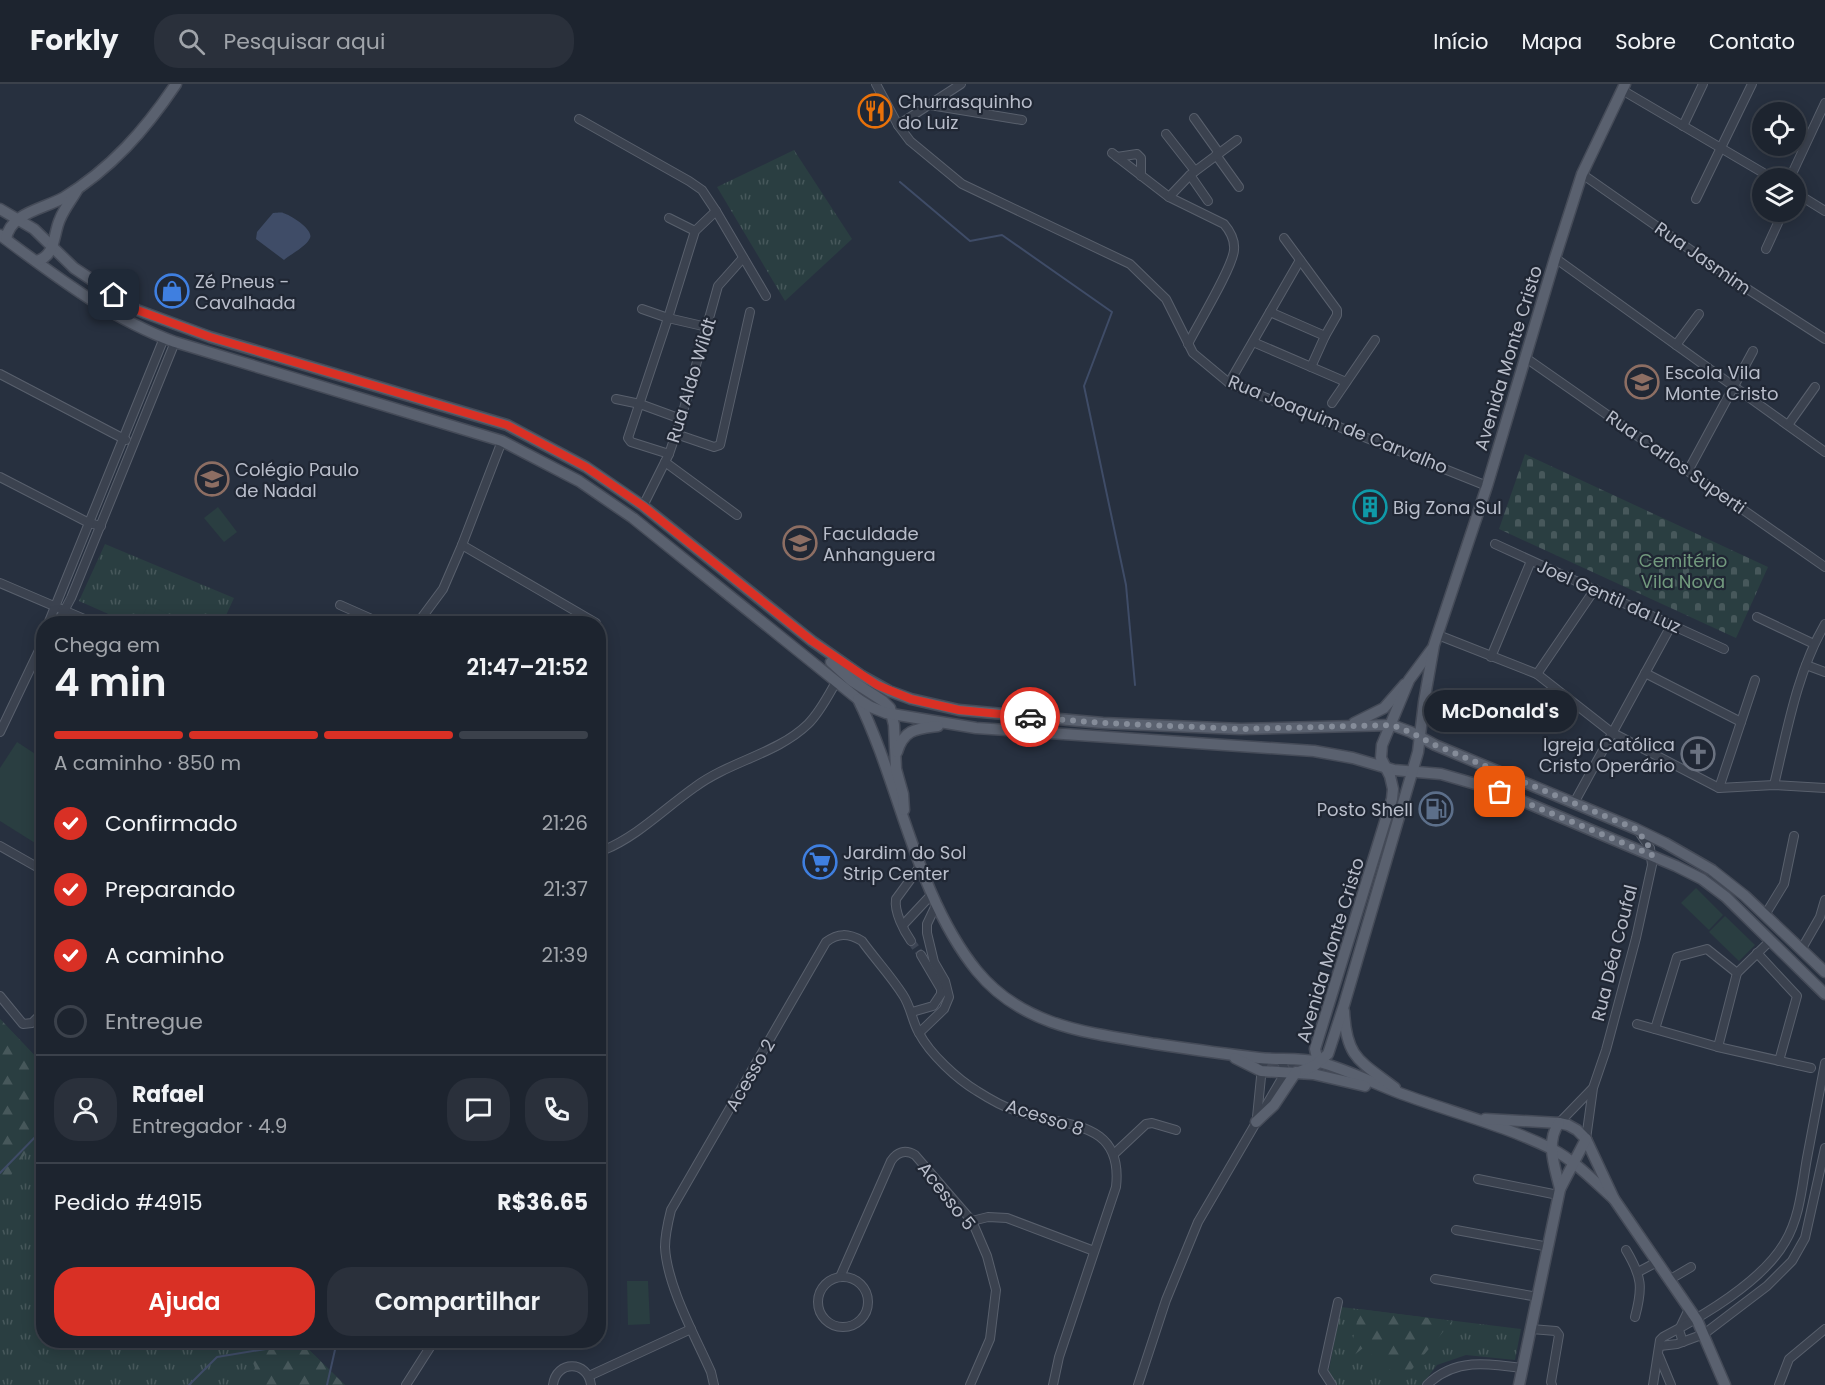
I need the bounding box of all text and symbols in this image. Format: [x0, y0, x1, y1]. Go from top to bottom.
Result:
search box [154, 14, 574, 68]
text: Forkly [30, 21, 118, 60]
icon: search [175, 25, 208, 58]
text: Pesquisar aqui [223, 26, 385, 57]
text: Início [1433, 27, 1488, 56]
text: Mapa [1521, 27, 1582, 56]
text: Sobre [1615, 27, 1676, 56]
text: Contato [1709, 27, 1795, 56]
place label: Churrasquinho do Luiz [898, 89, 1033, 135]
restaurant icon: Churrasquinho do Luiz [857, 93, 893, 129]
map controls [1752, 102, 1806, 222]
button: locate [1752, 102, 1806, 156]
button: layers [1752, 168, 1806, 222]
street label: Rua Jasmim [1650, 216, 1756, 300]
street label: Avenida Monte Cristo [1468, 263, 1548, 453]
pin [88, 269, 139, 320]
place label: Zé Pneus - Cavalhada [195, 269, 296, 315]
shop icon: Zé Pneus - Cavalhada [154, 273, 190, 309]
icon: home [97, 278, 130, 311]
street label: Rua Aldo Wildt [660, 314, 722, 446]
place label: Escola Vila Monte Cristo [1665, 360, 1779, 406]
school or university icon: Escola Vila Monte Cristo [1624, 364, 1660, 400]
street label: Rua Joaquim de Carvalho [1224, 368, 1452, 480]
street label: Rua Carlos Superti [1601, 404, 1751, 520]
place label: Colégio Paulo de Nadal [235, 457, 359, 503]
school or university icon: Colégio Paulo de Nadal [194, 461, 230, 497]
building icon: Big Zona Sul [1352, 489, 1388, 525]
place label: Big Zona Sul [1393, 495, 1502, 520]
place label: Faculdade Anhanguera [823, 521, 936, 567]
school or university icon: Faculdade Anhanguera [782, 525, 818, 561]
park label: Cemitério Vila Nova [1639, 548, 1727, 594]
street label: Joel Gentil da Luz [1533, 553, 1685, 639]
text: Chega em [54, 631, 160, 659]
text: 21:47–21:52 [466, 652, 588, 683]
text: 4 min [54, 655, 167, 710]
courier [1000, 687, 1060, 747]
callout: McDonald's [1424, 690, 1576, 732]
text: McDonald's [1442, 697, 1559, 725]
icon: car [1014, 701, 1047, 734]
place label: Igreja Católica Cristo Operário [1539, 732, 1675, 778]
church icon: Igreja Católica Cristo Operário [1680, 736, 1716, 772]
text: A caminho · 850 m [54, 749, 241, 777]
pin [1474, 766, 1525, 817]
icon: bag [1483, 775, 1516, 808]
fuel station icon: Posto Shell [1418, 791, 1454, 827]
place label: Posto Shell [1317, 797, 1413, 822]
icon: check [54, 807, 87, 840]
text: Confirmado [105, 808, 238, 839]
text: 21:26 [542, 809, 588, 837]
place label: Jardim do Sol Strip Center [843, 840, 966, 886]
supermarket icon: Jardim do Sol Strip Center [802, 844, 838, 880]
street label: Avenida Monte Cristo [1290, 855, 1370, 1045]
icon: check [54, 873, 87, 906]
text: Preparando [105, 874, 235, 905]
text: 21:37 [543, 875, 588, 903]
street label: Rua Déa Coufal [1585, 882, 1643, 1024]
icon: check [54, 939, 87, 972]
text: A caminho [105, 940, 224, 971]
text: 21:39 [541, 941, 588, 969]
text: Entregue [105, 1006, 203, 1037]
street label: Acesso 2 [719, 1034, 781, 1116]
button: person [54, 1078, 117, 1141]
button: chat [447, 1078, 510, 1141]
button: phone [525, 1078, 588, 1141]
text: Rafael [132, 1079, 204, 1110]
street label: Acesso 8 [1003, 1093, 1087, 1141]
text: Entregador · 4.9 [132, 1112, 287, 1140]
street label: Acesso 5 [912, 1157, 982, 1235]
text: Pedido #4915 [54, 1187, 203, 1218]
text: R$36.65 [497, 1187, 588, 1218]
button: Ajuda [54, 1267, 315, 1336]
button: Compartilhar [327, 1267, 588, 1336]

